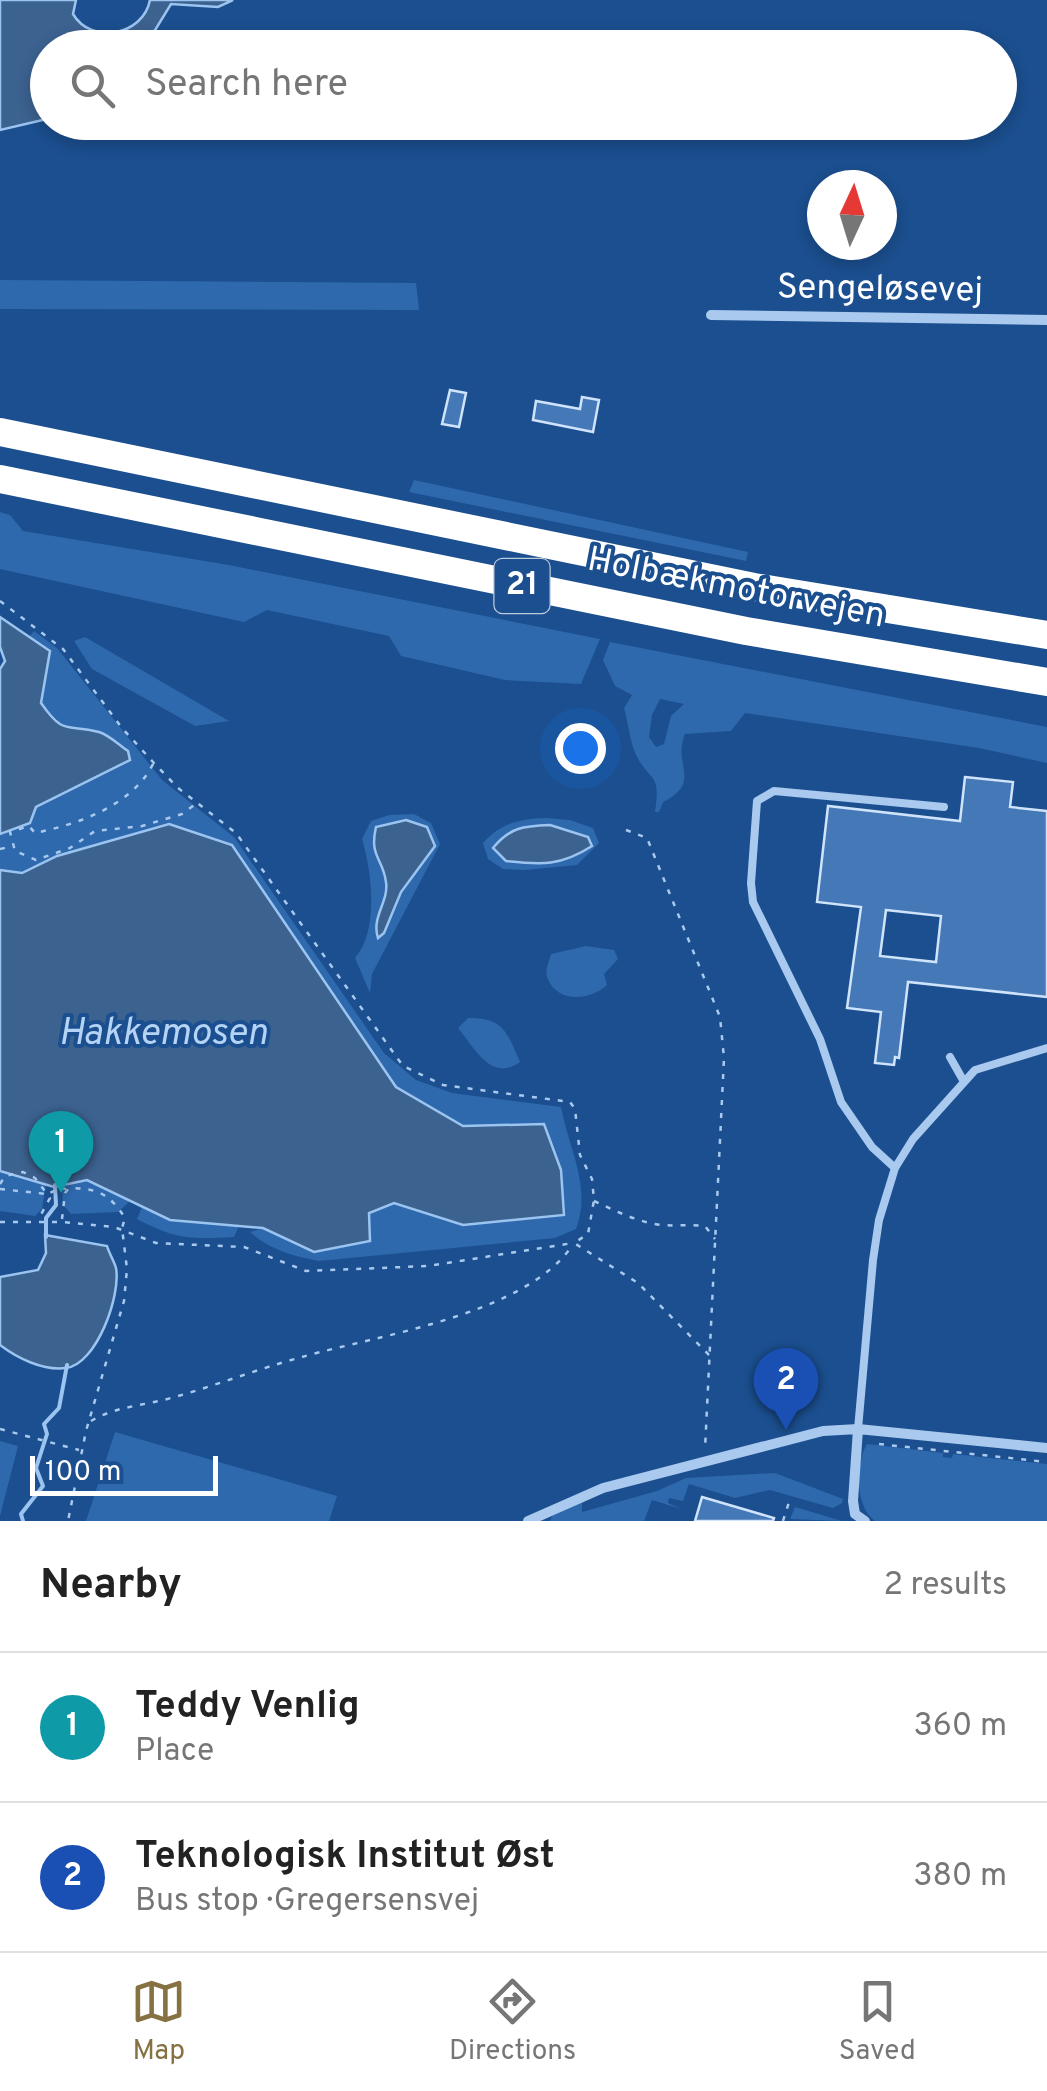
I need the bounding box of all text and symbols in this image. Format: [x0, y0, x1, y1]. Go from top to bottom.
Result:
search box [30, 30, 1017, 140]
icon: search [65, 58, 120, 113]
text: Search here [145, 61, 348, 110]
north arrow [807, 170, 897, 260]
street label: Sengeløsevej [777, 266, 983, 314]
street label: Holbækmotorvejen [584, 539, 888, 639]
road number: 21 [494, 559, 550, 613]
your location [555, 723, 606, 774]
water label: Hakkemosen [58, 1010, 268, 1059]
pin: 1 [28, 1110, 94, 1193]
pin: 2 [754, 1348, 818, 1430]
scale bar [30, 1451, 218, 1496]
text: 100 m [45, 1455, 121, 1491]
text: Nearby [40, 1560, 182, 1613]
text: 2 results [883, 1566, 1007, 1606]
text: Teddy Venlig [135, 1683, 360, 1732]
text: 1 [66, 1707, 79, 1747]
text: 360 m [913, 1707, 1007, 1747]
text: Place [135, 1732, 214, 1772]
text: Teknologisk Institut Øst [135, 1833, 555, 1882]
text: 2 [63, 1857, 82, 1897]
text: 380 m [913, 1857, 1007, 1897]
text: Bus stop · Gregersensvej [135, 1882, 479, 1922]
tab: Map [131, 1974, 186, 2070]
tab: Directions [449, 1974, 576, 2070]
tab: Saved [839, 1974, 916, 2070]

